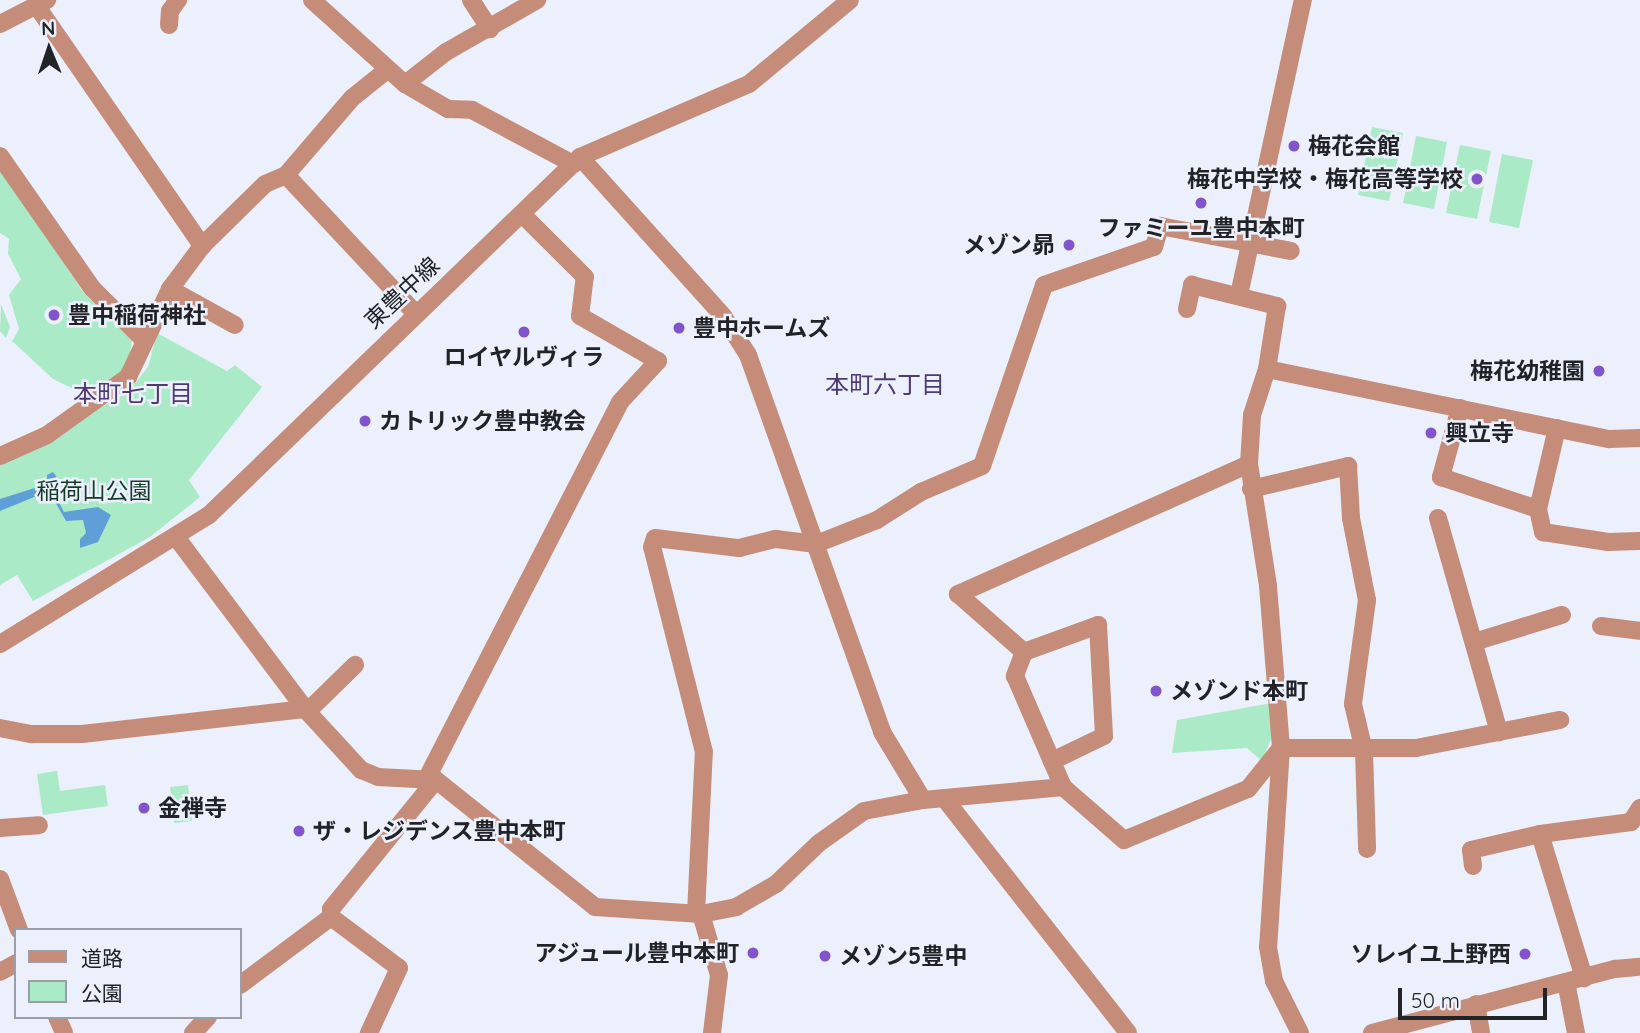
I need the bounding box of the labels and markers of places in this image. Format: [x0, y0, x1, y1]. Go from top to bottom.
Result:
place label: 梅花会館 [1308, 132, 1400, 160]
marker: 梅花会館 [1286, 138, 1302, 154]
place label: 梅花中学校・梅花高等学校 [1187, 165, 1463, 193]
marker: 梅花中学校・梅花高等学校 [1469, 171, 1485, 187]
marker: ファミーユ豊中本町 [1193, 195, 1209, 211]
place label: ファミーユ豊中本町 [1098, 214, 1304, 242]
place label: メゾン昴 [963, 231, 1055, 259]
marker: メゾン昴 [1061, 237, 1077, 253]
place label: 豊中稲荷神社 [68, 301, 206, 329]
marker: 豊中稲荷神社 [46, 307, 62, 323]
place label: 豊中ホームズ [693, 314, 831, 342]
marker: 豊中ホームズ [671, 320, 687, 336]
marker: ロイヤルヴィラ [516, 324, 532, 340]
place label: ロイヤルヴィラ [444, 343, 604, 371]
place label: 梅花幼稚園 [1470, 357, 1585, 385]
marker: 梅花幼稚園 [1591, 363, 1607, 379]
place label: カトリック豊中教会 [379, 407, 586, 435]
marker: カトリック豊中教会 [357, 413, 373, 429]
place label: 興立寺 [1445, 419, 1514, 447]
marker: 興立寺 [1423, 425, 1439, 441]
place label: メゾンド本町 [1170, 677, 1308, 705]
marker: メゾンド本町 [1148, 683, 1164, 699]
place label: 金禅寺 [158, 794, 227, 822]
marker: 金禅寺 [136, 800, 152, 816]
place label: ザ・レジデンス豊中本町 [313, 817, 566, 845]
marker: ザ・レジデンス豊中本町 [291, 823, 307, 839]
place label: アジュール豊中本町 [532, 939, 739, 967]
place label: ソレイユ上野西 [1350, 940, 1511, 968]
place label: メゾン5豊中 [839, 942, 967, 970]
marker: アジュール豊中本町 [745, 945, 761, 961]
marker: ソレイユ上野西 [1517, 946, 1533, 962]
marker: メゾン5豊中 [817, 948, 833, 964]

